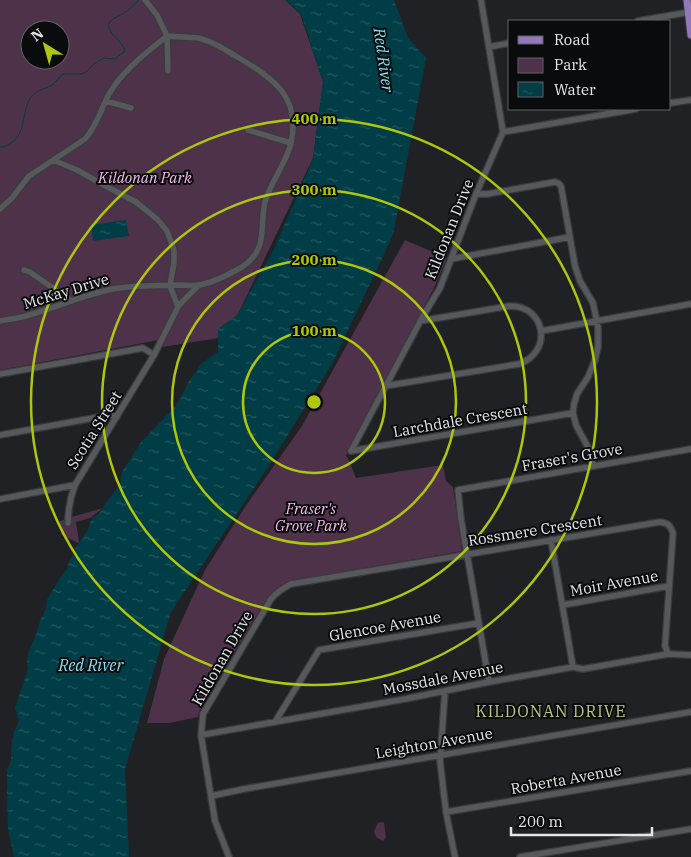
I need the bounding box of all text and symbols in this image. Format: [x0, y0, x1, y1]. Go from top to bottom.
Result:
north arrow [20, 20, 70, 70]
legend [508, 20, 671, 110]
text: N [27, 24, 47, 45]
water label: Red River [369, 25, 399, 95]
text: Road [554, 30, 590, 49]
text: Park [554, 55, 587, 74]
text: Water [554, 80, 596, 99]
text: 400 m [291, 109, 337, 128]
park label: Kildonan Park [97, 168, 192, 187]
street label: Kildonan Drive [420, 176, 478, 282]
text: 300 m [291, 180, 337, 199]
text: 200 m [291, 250, 337, 269]
street label: McKay Drive [21, 269, 111, 313]
text: 100 m [291, 321, 337, 340]
street label: Scotia Street [62, 387, 126, 473]
centre of rings [305, 393, 323, 411]
street label: Larchdale Crescent [391, 399, 529, 441]
street label: Fraser's Grove [520, 439, 624, 475]
park label: Fraser's Grove Park [275, 499, 347, 535]
street label: Rossmere Crescent [467, 510, 603, 550]
street label: Moir Avenue [568, 566, 660, 600]
street label: Kildonan Drive [187, 607, 257, 709]
street label: Glencoe Avenue [328, 607, 442, 645]
water label: Red River [58, 655, 124, 675]
street label: Mossdale Avenue [381, 657, 505, 699]
district label: KILDONAN DRIVE [475, 701, 627, 721]
street label: Leighton Avenue [374, 723, 494, 763]
street label: Roberta Avenue [509, 760, 623, 798]
scale bar [511, 804, 652, 836]
text: 200 m [518, 812, 563, 831]

